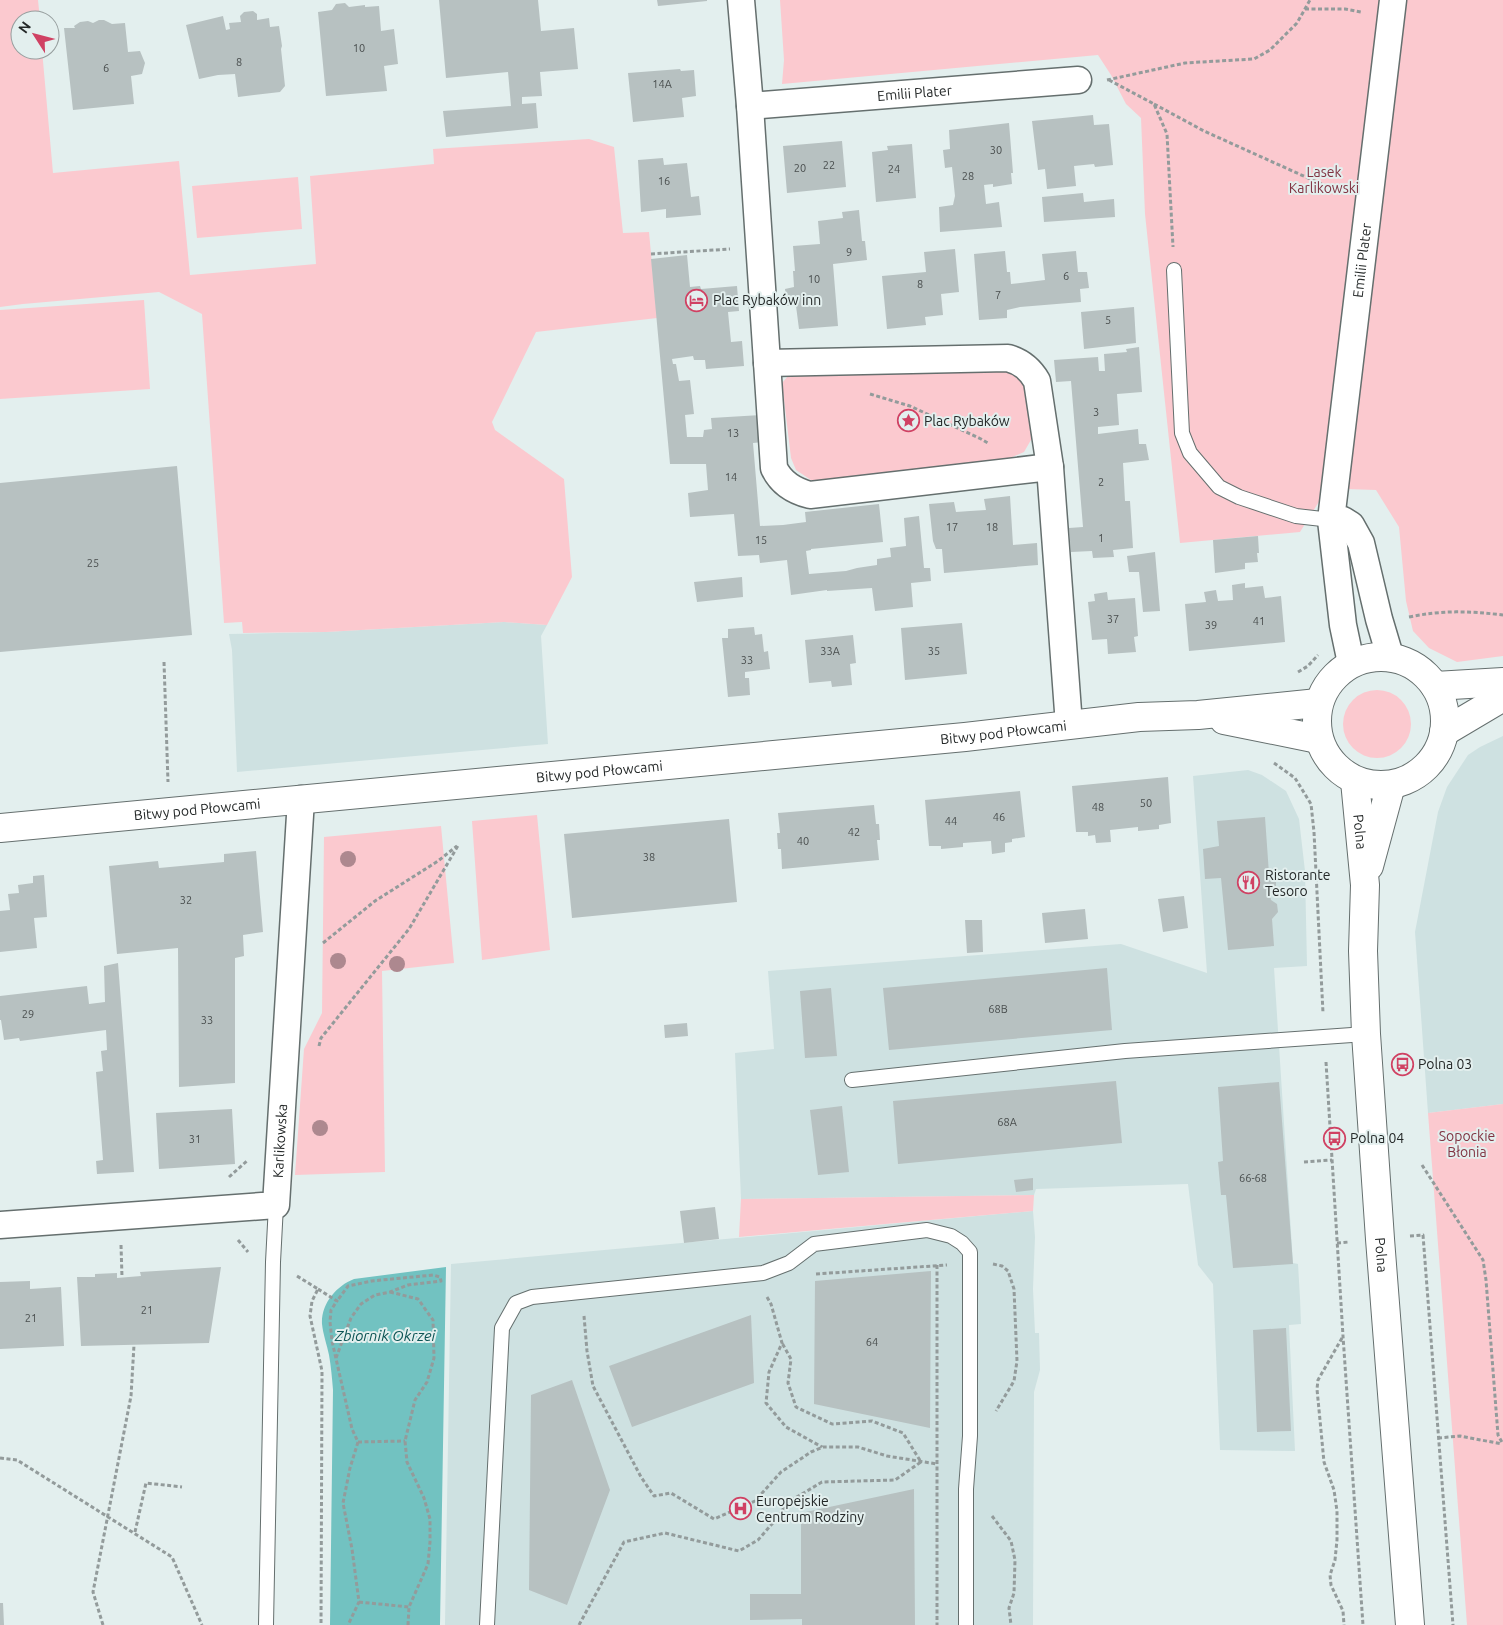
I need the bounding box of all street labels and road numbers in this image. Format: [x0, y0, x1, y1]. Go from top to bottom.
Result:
street label: Emilii Plater [877, 82, 953, 104]
street label: Emilii Plater [1350, 222, 1374, 298]
street label: Bitwy pod Płowcami [940, 717, 1068, 747]
street label: Bitwy pod Płowcami [535, 758, 663, 785]
street label: Bitwy pod Płowcami [133, 795, 261, 823]
street label: Polna [1350, 813, 1370, 850]
street label: Karlikowska [270, 1103, 290, 1178]
street label: Polna [1372, 1237, 1391, 1273]

